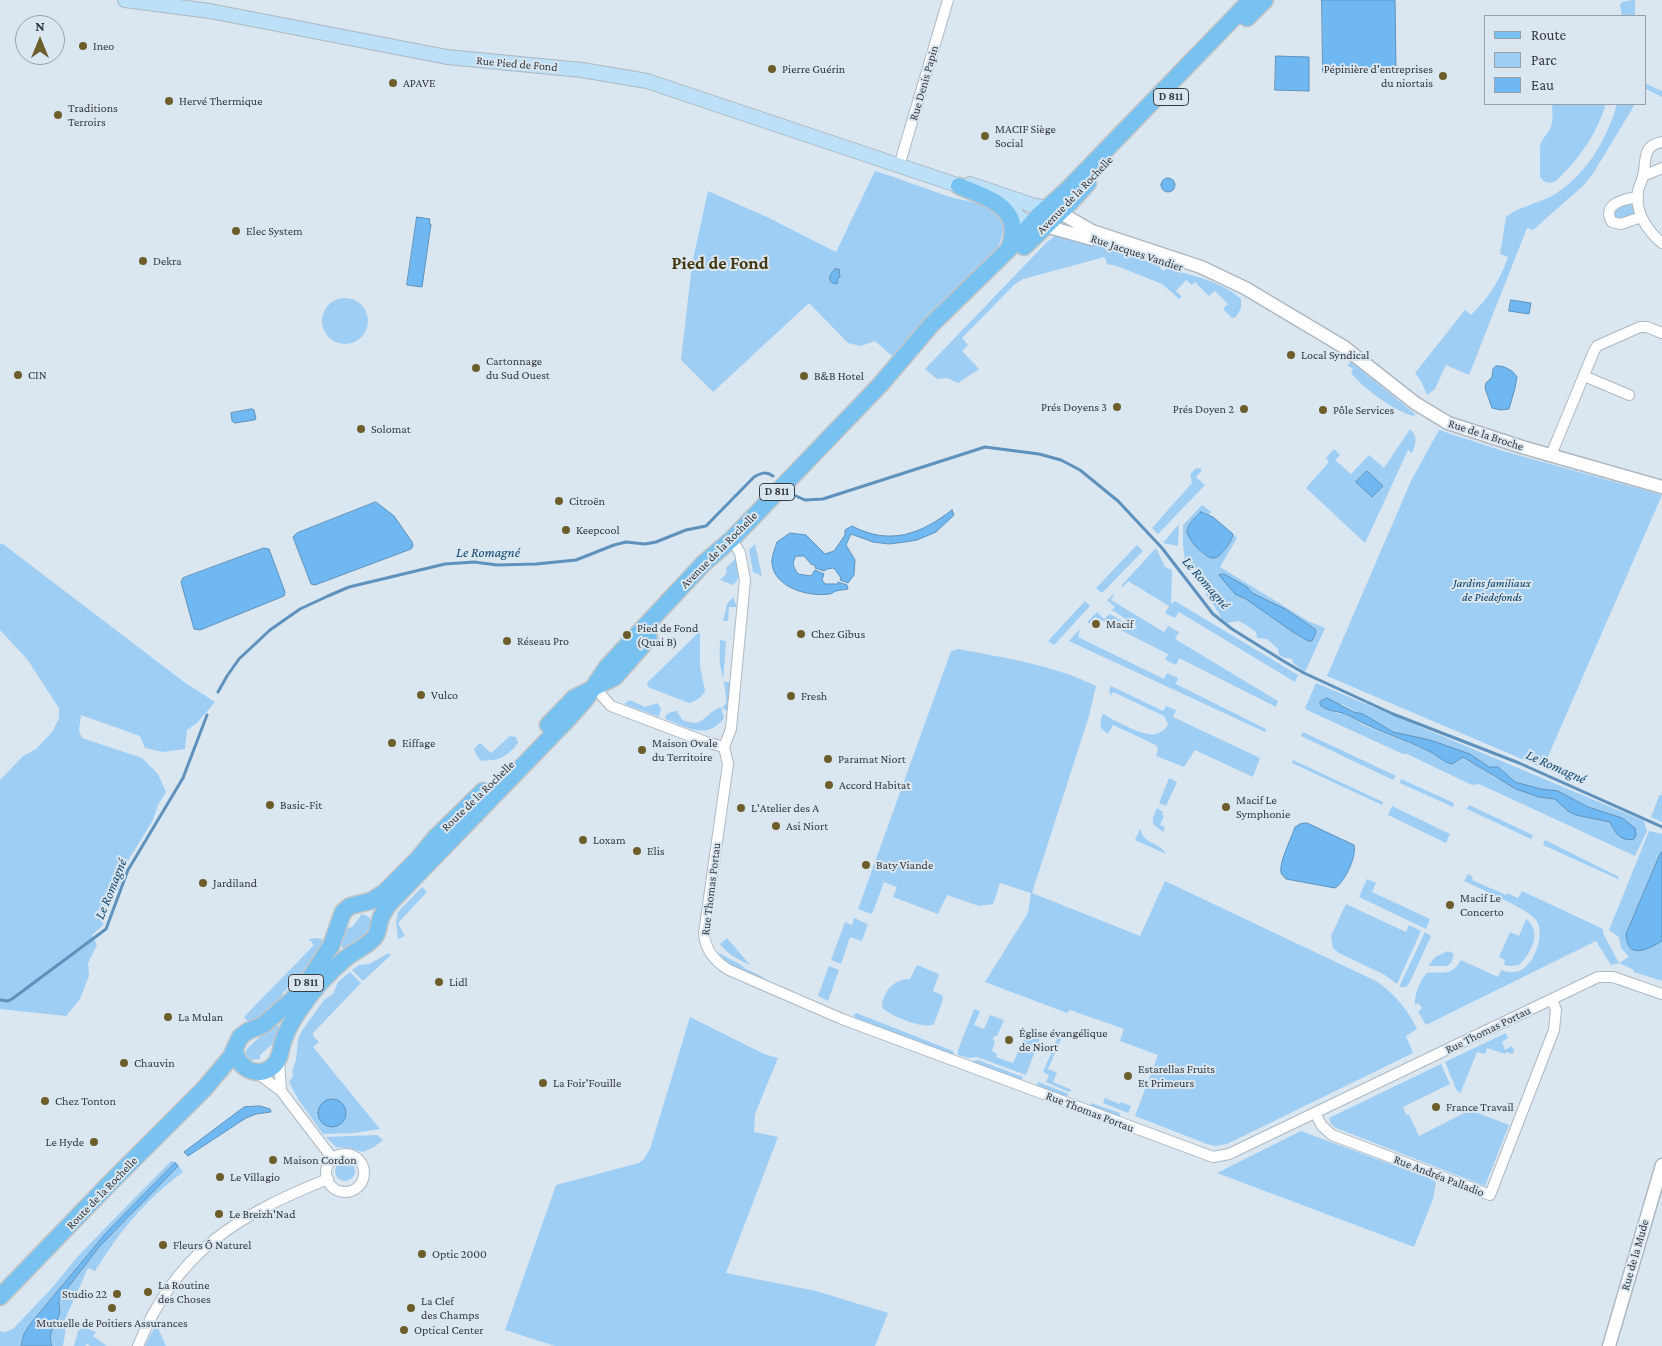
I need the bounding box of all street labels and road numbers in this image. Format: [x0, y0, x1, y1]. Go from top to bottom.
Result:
street label: Rue Denis Papin [906, 44, 942, 122]
street label: Rue Pied de Fond [476, 53, 558, 75]
road number: D 811 [1154, 88, 1188, 105]
street label: Avenue de la Rochelle [1034, 153, 1116, 237]
street label: Rue Jacques Vandier [1089, 231, 1185, 275]
street label: Rue de la Broche [1447, 416, 1525, 454]
road number: D 811 [760, 484, 794, 501]
street label: Avenue de la Rochelle [677, 508, 761, 592]
street label: Route de la Rochelle [439, 758, 517, 834]
street label: Rue Thomas Portau [698, 842, 724, 936]
road number: D 811 [288, 974, 324, 991]
street label: Rue Thomas Portau [1443, 1003, 1533, 1057]
street label: Rue Thomas Portau [1044, 1089, 1136, 1135]
street label: Rue Andréa Palladio [1392, 1152, 1486, 1200]
street label: Route de la Rochelle [64, 1154, 140, 1232]
street label: Rue de la Mude [1618, 1218, 1652, 1292]

